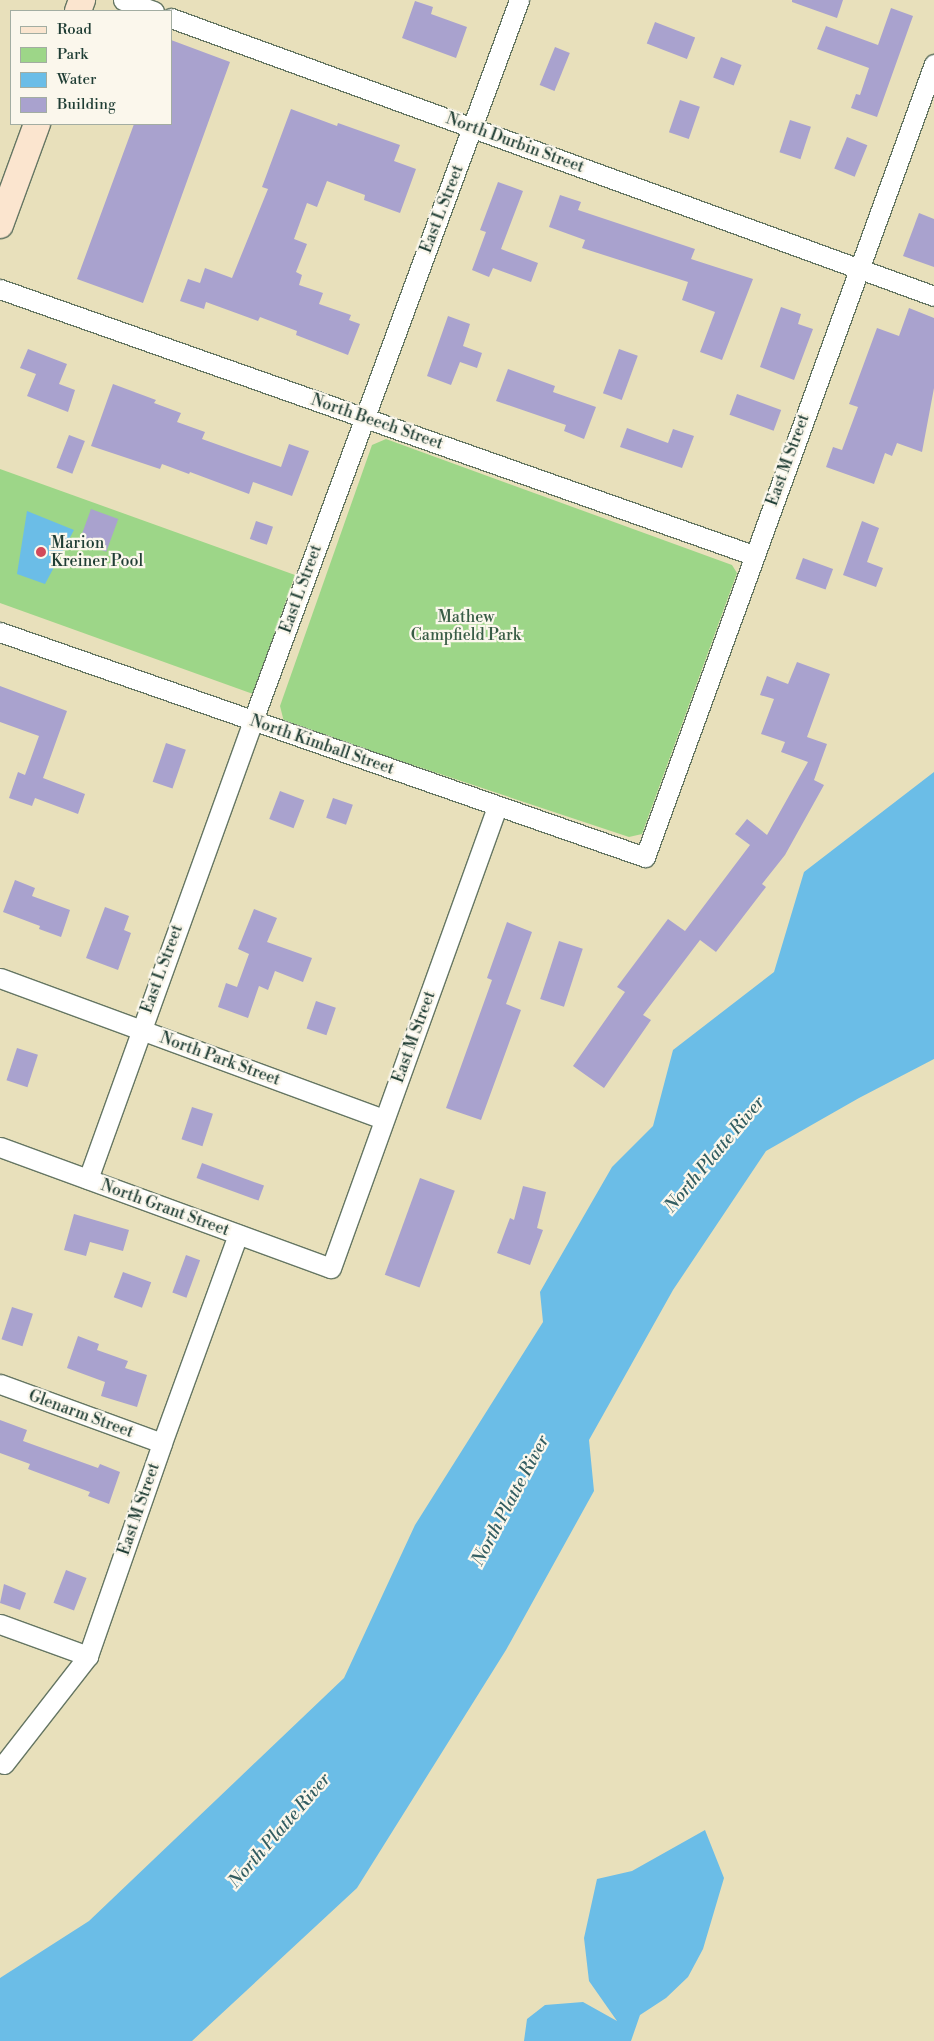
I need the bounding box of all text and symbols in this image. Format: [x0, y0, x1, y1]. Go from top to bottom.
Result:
legend [10, 10, 172, 125]
text: Road [57, 20, 92, 39]
text: Park [57, 45, 88, 64]
text: Water [57, 70, 96, 89]
text: Building [57, 95, 116, 114]
street label: North Durbin Street [443, 109, 587, 177]
street label: East L Street [416, 162, 468, 256]
street label: North Beech Street [308, 390, 446, 454]
street label: East M Street [763, 412, 813, 508]
place label: Marion Kreiner Pool [51, 533, 143, 571]
street label: East L Street [276, 542, 326, 636]
marker: Marion Kreiner Pool [35, 546, 47, 558]
park label: Mathew Campfield Park [411, 607, 521, 645]
street label: North Kimball Street [247, 711, 397, 779]
street label: East L Street [137, 922, 187, 1016]
street label: East M Street [389, 989, 439, 1085]
street label: North Park Street [157, 1028, 283, 1090]
water label: North Platte River [660, 1093, 770, 1217]
street label: North Grant Street [98, 1176, 232, 1240]
street label: Glenarm Street [26, 1386, 136, 1442]
water label: North Platte River [467, 1432, 555, 1570]
street label: East M Street [114, 1460, 164, 1558]
water label: North Platte River [224, 1769, 336, 1893]

